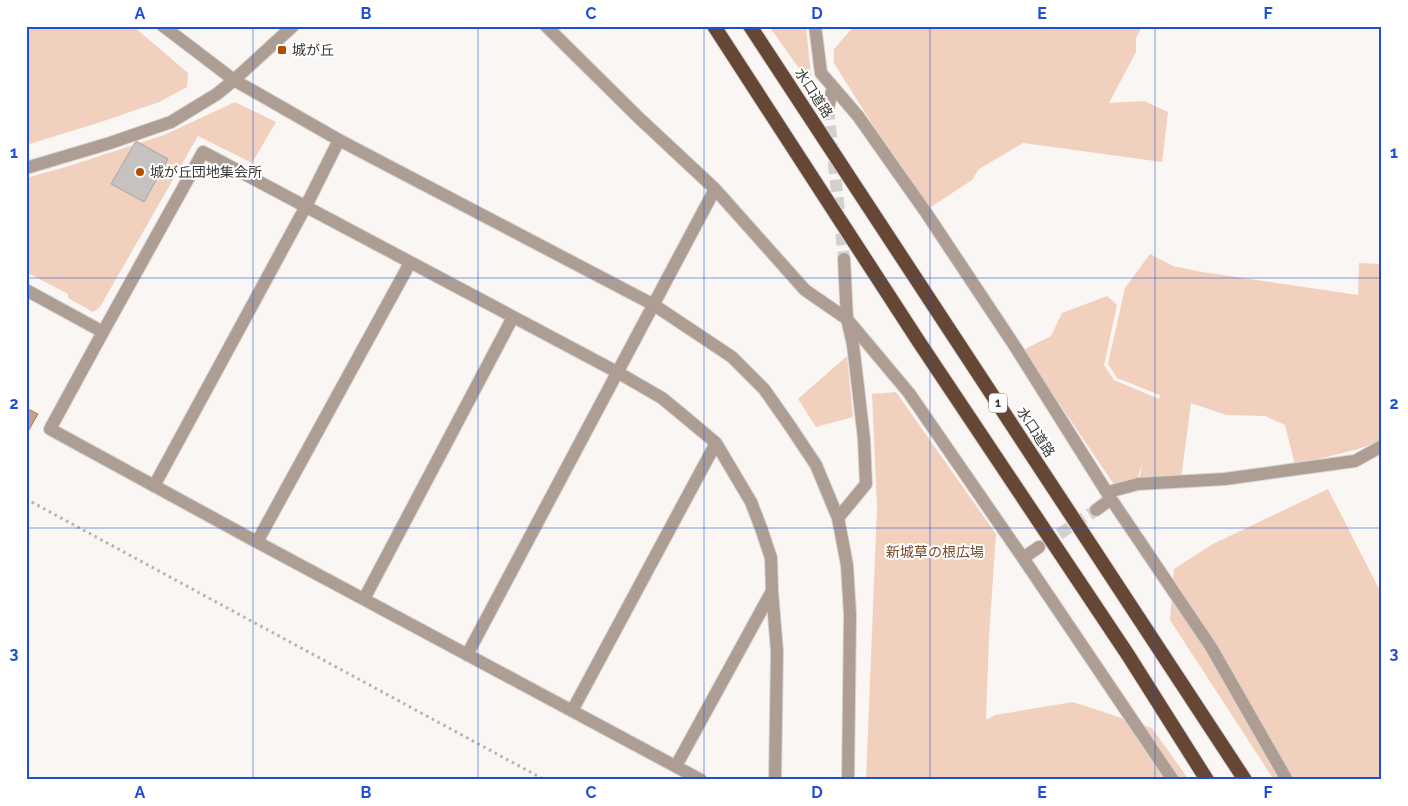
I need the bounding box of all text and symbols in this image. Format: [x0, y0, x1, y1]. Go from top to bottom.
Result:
text: A [135, 4, 146, 23]
text: B [361, 4, 372, 23]
text: C [586, 4, 597, 23]
text: D [811, 4, 823, 23]
text: E [1037, 4, 1047, 23]
text: F [1263, 4, 1273, 23]
place label: 城が丘 [292, 42, 334, 58]
marker: 城が丘 [276, 44, 288, 56]
street label: 水口道路 [792, 65, 836, 121]
text: 1 [10, 143, 18, 162]
text: 1 [1390, 143, 1398, 162]
place label: 城が丘団地集会所 [150, 164, 262, 180]
marker: 城が丘団地集会所 [134, 166, 146, 178]
road number: 1 [989, 393, 1007, 412]
text: 2 [9, 394, 19, 413]
text: 2 [1389, 394, 1399, 413]
street label: 水口道路 [1014, 404, 1058, 460]
park label: 新城草の根広場 [886, 544, 984, 560]
text: 3 [10, 644, 19, 663]
text: 3 [1390, 644, 1399, 663]
text: A [135, 783, 146, 802]
text: B [361, 783, 372, 802]
text: C [586, 783, 597, 802]
text: D [811, 783, 823, 802]
text: E [1037, 783, 1047, 802]
text: F [1263, 783, 1273, 802]

